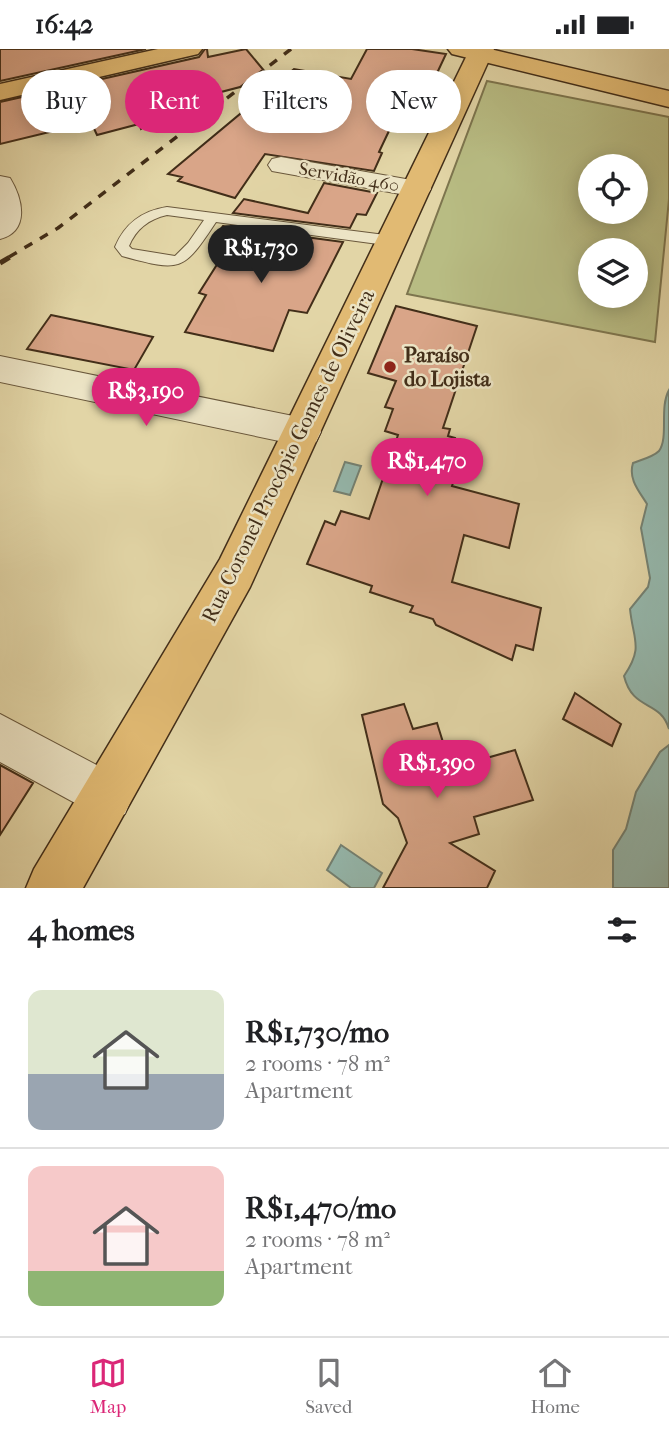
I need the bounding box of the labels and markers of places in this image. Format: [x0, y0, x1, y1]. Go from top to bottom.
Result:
pin: R$1,730 [196, 225, 326, 285]
place label: Paraíso do Lojista [404, 343, 492, 391]
marker: Paraíso do Lojista [382, 359, 398, 375]
pin: R$3,190 [81, 369, 211, 428]
pin: R$1,470 [362, 439, 492, 498]
pin: R$1,390 [372, 741, 502, 800]

